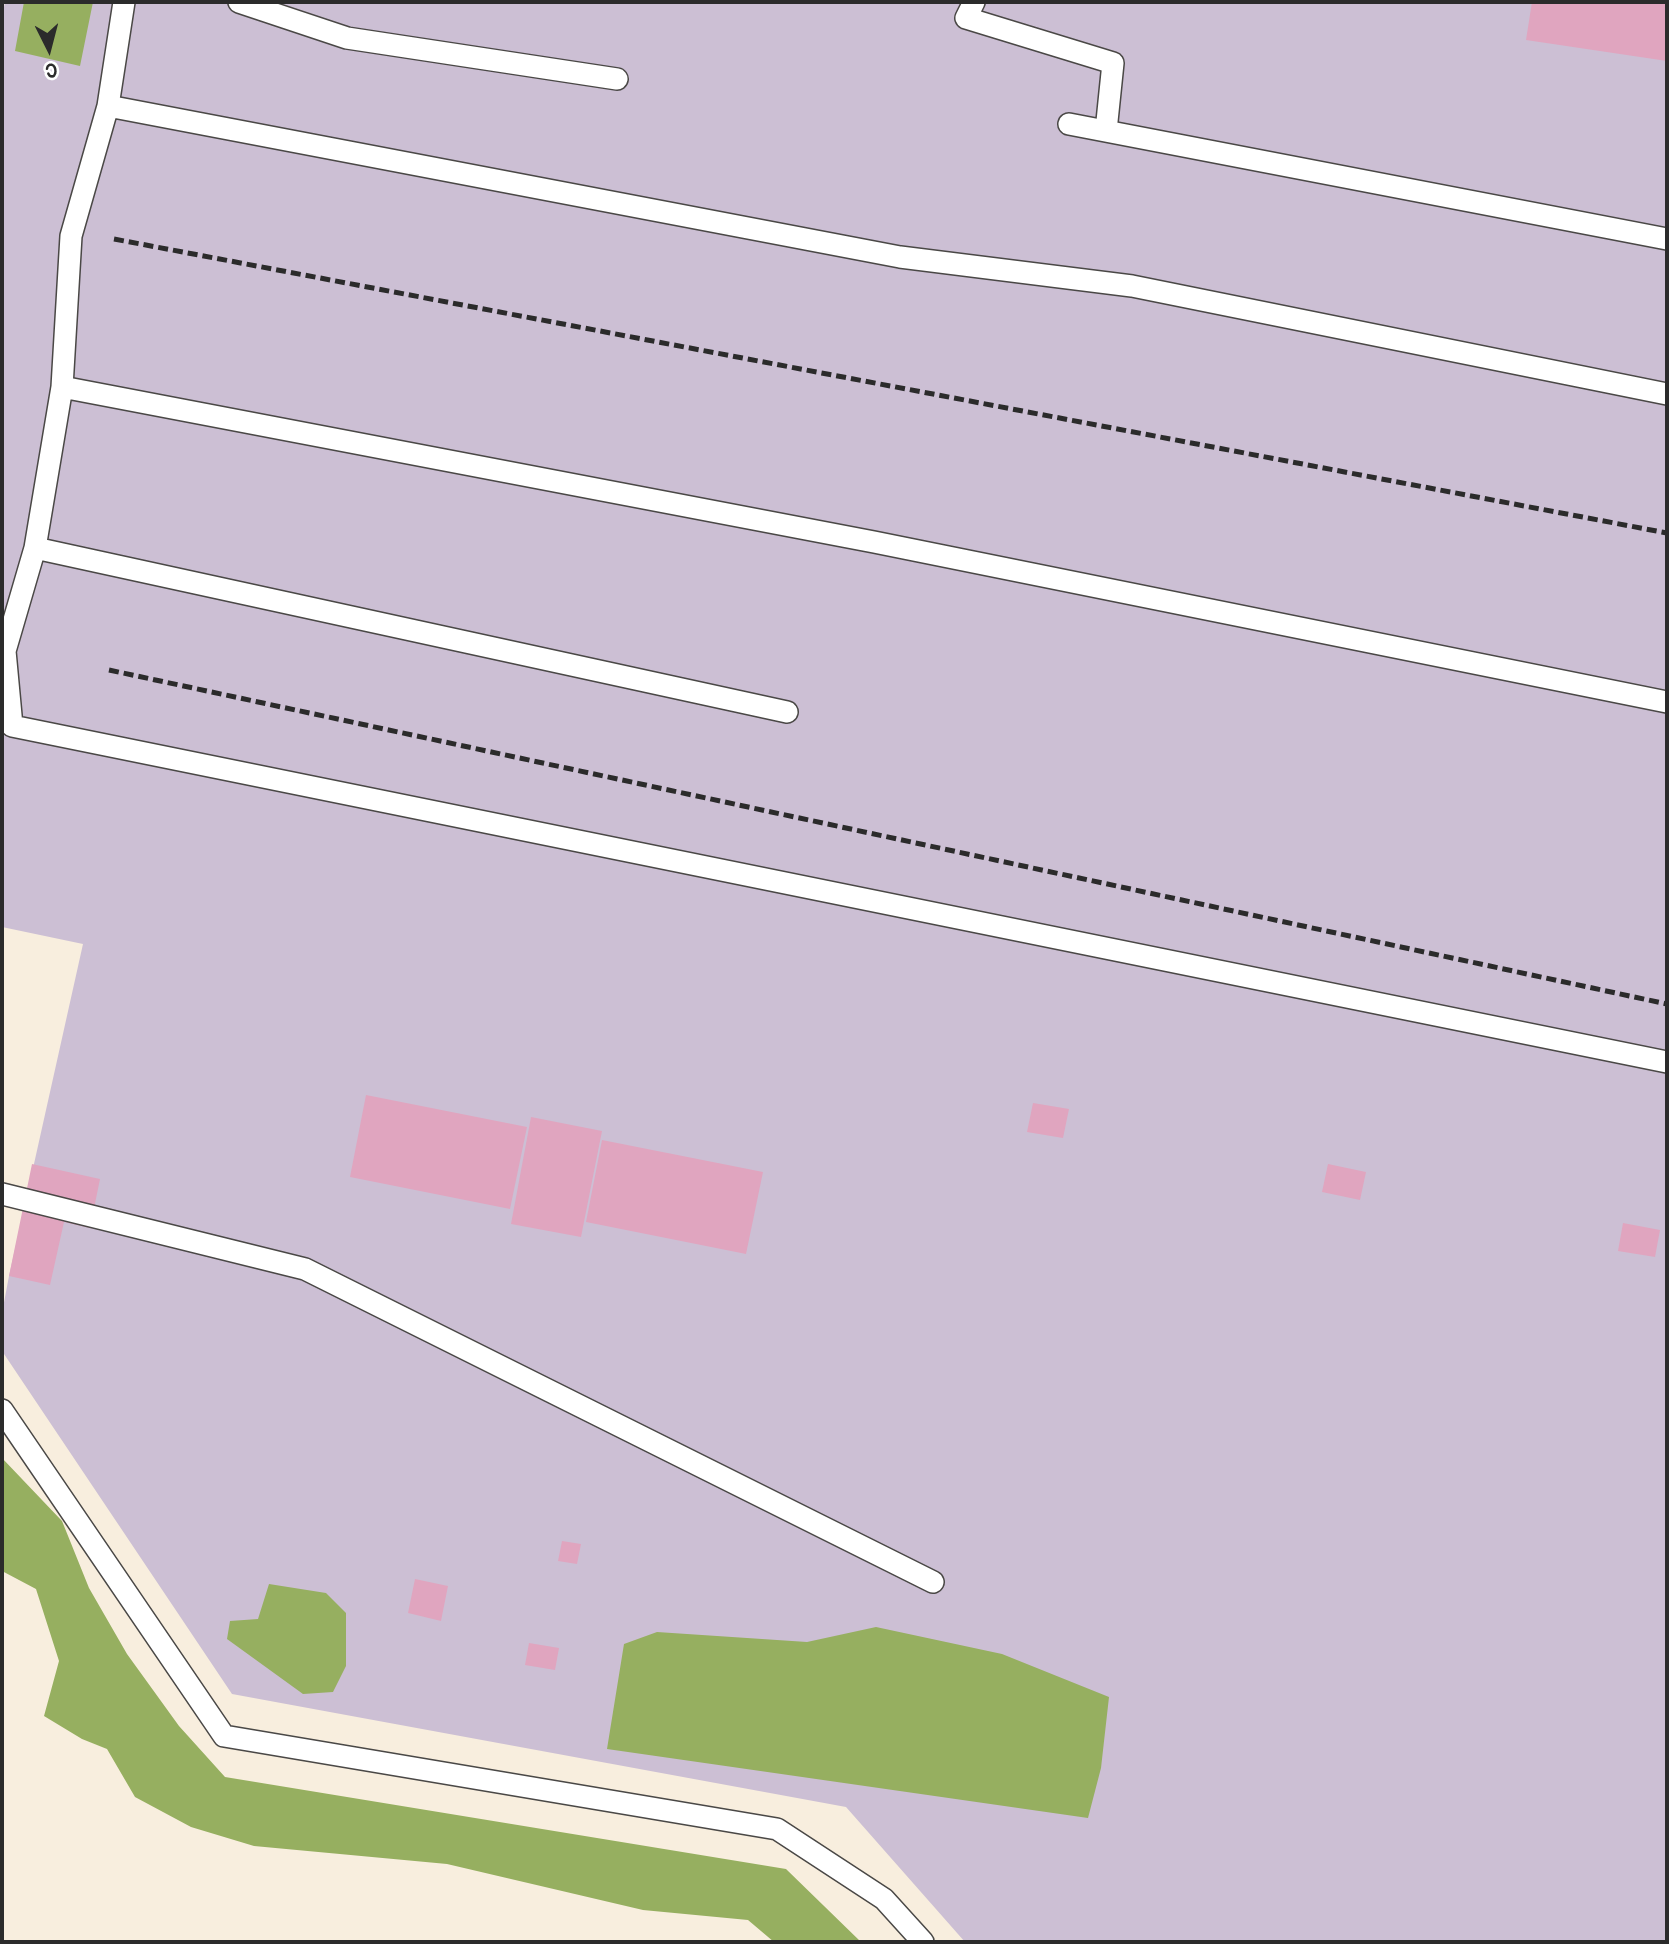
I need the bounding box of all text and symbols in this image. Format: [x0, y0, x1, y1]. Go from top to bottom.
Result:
north arrow [14, 14, 84, 84]
text: С [44, 57, 58, 82]

